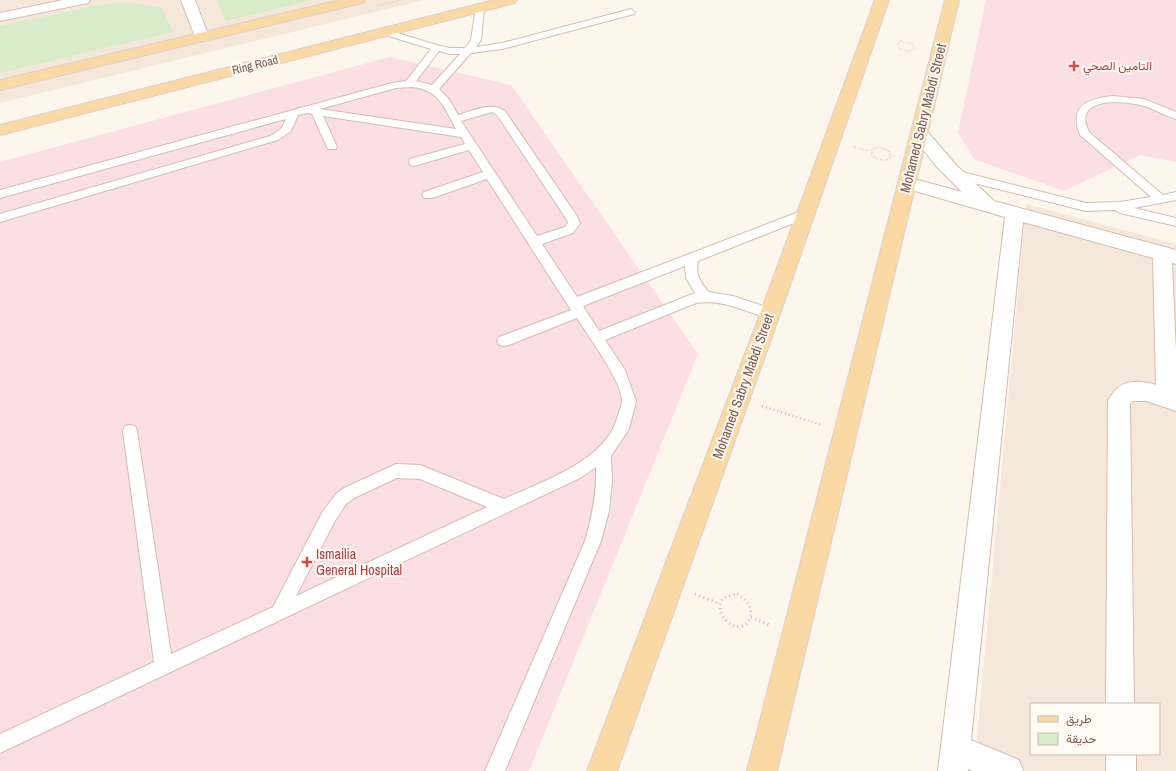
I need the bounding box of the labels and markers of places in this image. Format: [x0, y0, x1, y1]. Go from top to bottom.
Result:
place label: التامين الصحي [1083, 58, 1152, 76]
marker: التامين الصحي [1068, 60, 1080, 72]
place label: Ismailia General Hospital [316, 545, 402, 579]
marker: Ismailia General Hospital [301, 556, 313, 568]

